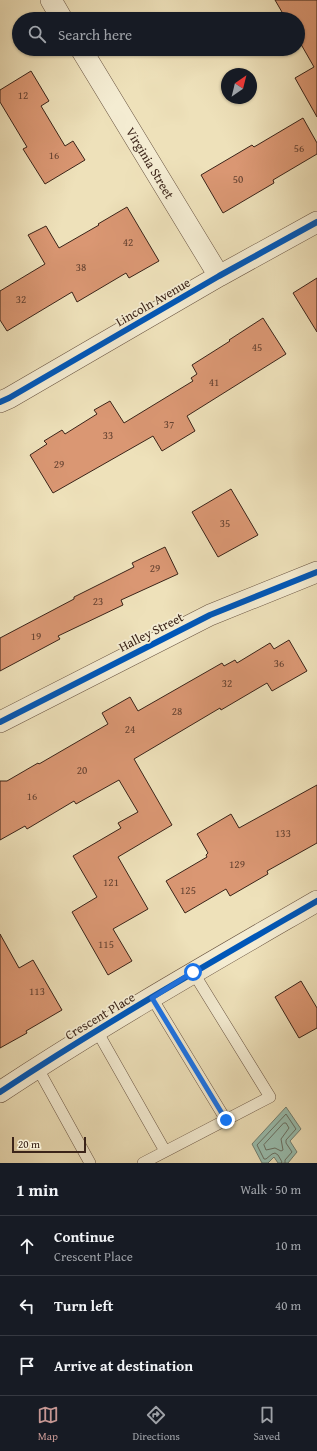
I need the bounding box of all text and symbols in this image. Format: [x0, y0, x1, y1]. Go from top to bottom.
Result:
search box [12, 12, 305, 56]
icon: search [26, 23, 48, 45]
text: Search here [58, 24, 132, 45]
north arrow [221, 68, 257, 104]
house number: 12 [18, 87, 28, 103]
street label: Virginia Street [121, 124, 179, 203]
house number: 56 [294, 140, 304, 156]
house number: 16 [49, 147, 59, 163]
house number: 50 [233, 171, 243, 187]
house number: 42 [123, 234, 133, 250]
house number: 38 [76, 259, 86, 275]
street label: Lincoln Avenue [112, 273, 194, 331]
house number: 32 [16, 291, 26, 307]
house number: 45 [252, 339, 262, 355]
house number: 41 [209, 374, 219, 390]
house number: 37 [164, 416, 174, 432]
house number: 33 [103, 427, 113, 443]
house number: 29 [54, 456, 64, 472]
house number: 35 [220, 515, 230, 531]
house number: 29 [150, 560, 160, 576]
house number: 23 [93, 593, 103, 609]
street label: Halley Street [115, 607, 187, 656]
house number: 19 [31, 628, 41, 644]
house number: 36 [274, 655, 284, 671]
house number: 32 [222, 675, 232, 691]
house number: 28 [172, 703, 182, 719]
house number: 24 [125, 721, 135, 737]
house number: 20 [77, 762, 87, 778]
house number: 16 [27, 788, 37, 804]
house number: 133 [275, 825, 291, 841]
house number: 129 [229, 856, 245, 872]
house number: 121 [103, 874, 119, 890]
house number: 125 [180, 882, 196, 898]
house number: 115 [98, 936, 114, 952]
route start [184, 963, 202, 981]
house number: 113 [29, 983, 45, 999]
street label: Crescent Place [61, 988, 139, 1044]
route end [217, 1111, 235, 1129]
scale bar [12, 1135, 86, 1154]
text: 20 m [18, 1136, 40, 1152]
text: 1 min [16, 1177, 58, 1202]
text: Walk · 50 m [240, 1180, 301, 1199]
text: Continue [54, 1226, 115, 1247]
icon: ahead [16, 1235, 38, 1257]
text: 10 m [275, 1236, 301, 1255]
text: Crescent Place [54, 1247, 133, 1266]
icon: left [16, 1295, 38, 1317]
text: Turn left [54, 1295, 113, 1316]
text: 40 m [275, 1296, 301, 1315]
icon: arrive [16, 1355, 38, 1377]
text: Arrive at destination [54, 1355, 193, 1376]
tab: Map [37, 1404, 59, 1444]
tab: Directions [133, 1404, 180, 1444]
tab: Saved [253, 1404, 280, 1444]

